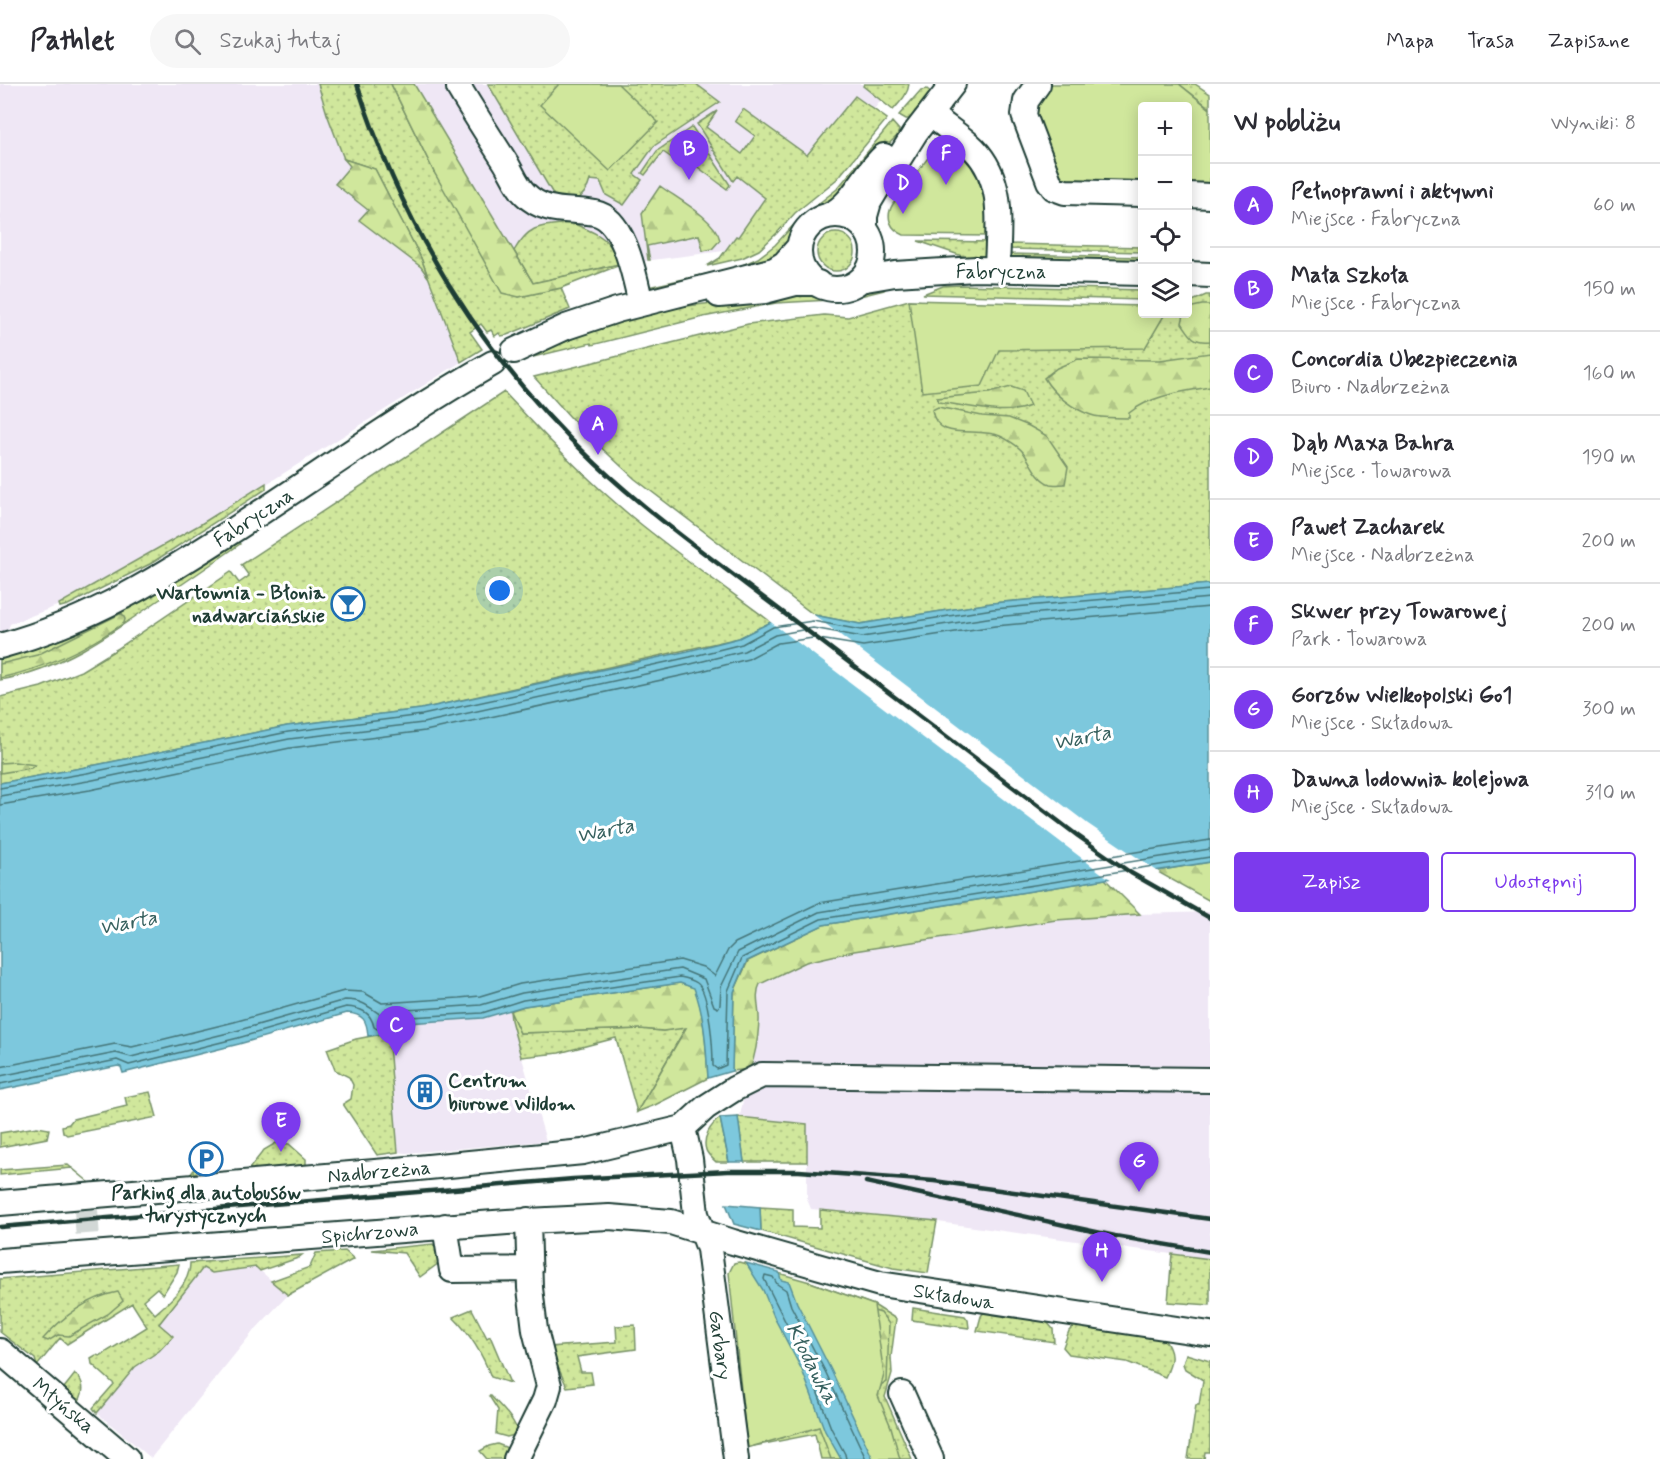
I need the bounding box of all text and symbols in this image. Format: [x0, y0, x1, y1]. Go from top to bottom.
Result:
search box [150, 14, 570, 68]
text: Pathlet [30, 23, 114, 60]
icon: search [171, 25, 204, 58]
text: Szukaj tutaj [219, 27, 341, 55]
text: Mapa [1386, 27, 1434, 55]
text: Trasa [1467, 27, 1515, 55]
text: Zapisane [1548, 27, 1630, 55]
map controls [1138, 102, 1192, 318]
button: + [1138, 102, 1192, 156]
text: W pobliżu [1234, 106, 1340, 140]
text: Wyniki: 8 [1551, 110, 1636, 137]
pin: B [670, 130, 708, 180]
pin: F [926, 135, 966, 185]
button: − [1138, 156, 1192, 210]
pin: D [884, 164, 922, 214]
text: Pełnoprawni i aktywni [1291, 178, 1493, 206]
text: A [1247, 192, 1260, 219]
text: 60 m [1593, 192, 1636, 219]
text: Miejsce · Fabryczna [1291, 206, 1461, 233]
button: locate [1138, 210, 1192, 264]
street label: Fabryczna [956, 259, 1046, 286]
text: Mała Szkoła [1291, 262, 1409, 290]
button: layers [1138, 264, 1192, 318]
text: B [1247, 276, 1260, 303]
text: 150 m [1583, 276, 1636, 303]
text: Miejsce · Fabryczna [1291, 290, 1461, 317]
text: Concordia Ubezpieczenia [1291, 346, 1518, 374]
text: C [1246, 360, 1261, 387]
text: 160 m [1583, 360, 1636, 387]
text: Biuro · Nadbrzeżna [1291, 374, 1450, 401]
pin: A [578, 406, 618, 455]
text: Dąb Maxa Bahra [1291, 430, 1455, 458]
text: D [1247, 444, 1260, 471]
text: 190 m [1582, 444, 1636, 471]
text: Miejsce · Towarowa [1291, 458, 1452, 485]
street label: Fabryczna [209, 482, 299, 554]
text: Paweł Zacharek [1291, 514, 1445, 542]
text: E [1248, 528, 1259, 555]
text: 200 m [1581, 528, 1636, 555]
text: Miejsce · Nadbrzeżna [1291, 542, 1474, 569]
your location [485, 576, 514, 605]
place label: Wartownia - Błonia nadwarciańskie [155, 580, 326, 630]
bar icon: Wartownia - Błonia nadwarciańskie [330, 586, 366, 622]
text: Skwer przy Towarowej [1291, 598, 1507, 626]
text: F [1248, 612, 1259, 639]
text: 200 m [1581, 612, 1636, 639]
text: Park · Towarowa [1291, 626, 1427, 653]
text: Gorzów Wielkopolski Go1 [1291, 682, 1512, 710]
text: G [1247, 696, 1260, 723]
text: 300 m [1582, 696, 1636, 723]
text: Miejsce · Składowa [1291, 710, 1453, 737]
water label: Warta [1051, 719, 1113, 757]
text: Dawna lodownia kolejowa [1291, 766, 1529, 794]
text: H [1247, 780, 1260, 807]
text: 310 m [1585, 780, 1636, 807]
text: Miejsce · Składowa [1291, 794, 1453, 821]
water label: Warta [574, 812, 636, 850]
button: Zapisz [1234, 852, 1429, 912]
button: Udostępnij [1441, 852, 1636, 912]
water label: Warta [97, 904, 159, 942]
pin: C [376, 1006, 416, 1056]
place label: Centrum biurowe Wildom [448, 1068, 576, 1118]
building icon: Centrum biurowe Wildom [407, 1074, 443, 1110]
pin: E [262, 1102, 300, 1152]
parking icon: Parking dla autobusów turystycznych [188, 1141, 224, 1177]
pin: G [1120, 1142, 1158, 1192]
street label: Nadbrzeżna [326, 1155, 432, 1190]
place label: Parking dla autobusów turystycznych [111, 1180, 301, 1230]
street label: Spichrzowa [320, 1216, 420, 1251]
pin: H [1082, 1232, 1122, 1282]
street label: Składowa [911, 1278, 997, 1317]
street label: Garbary [701, 1309, 738, 1382]
water label: Kłodawka [779, 1318, 844, 1410]
street label: Młyńska [26, 1372, 100, 1440]

